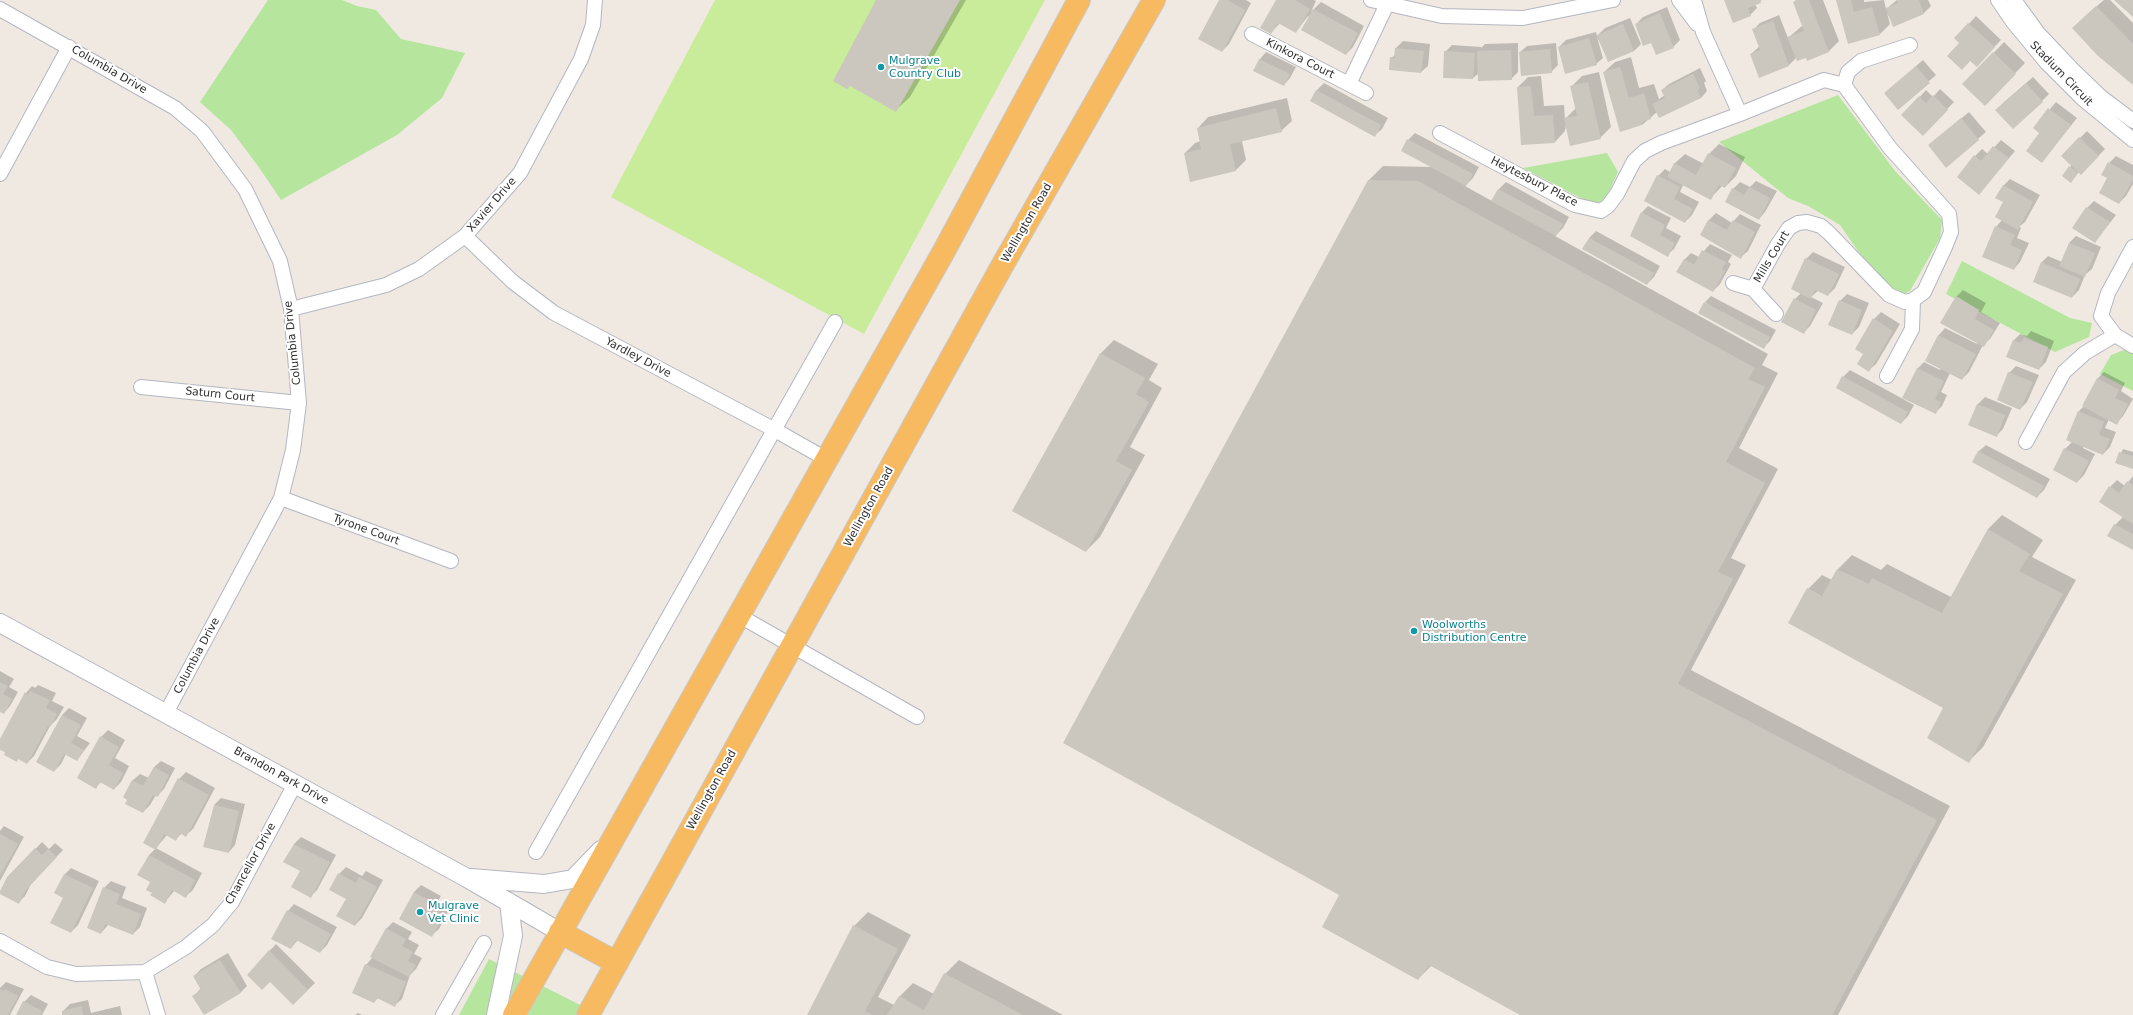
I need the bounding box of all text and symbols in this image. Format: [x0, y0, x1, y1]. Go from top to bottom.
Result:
street label: Kinkora Court [1264, 36, 1336, 82]
street label: Stadium Circuit [2027, 39, 2095, 109]
street label: Columbia Drive [69, 43, 149, 97]
place label: Mulgrave Country Club [889, 54, 961, 80]
marker: Mulgrave Country Club [876, 62, 886, 72]
street label: Heytesbury Place [1488, 154, 1580, 210]
street label: Xavier Drive [465, 175, 519, 235]
street label: Wellington Road [999, 181, 1055, 265]
street label: Mills Court [1751, 229, 1793, 285]
street label: Columbia Drive [282, 300, 304, 386]
street label: Yardley Drive [603, 335, 673, 381]
street label: Saturn Court [184, 385, 256, 405]
street label: Wellington Road [842, 465, 896, 549]
street label: Tyrone Court [331, 512, 401, 548]
street label: Columbia Drive [171, 615, 223, 697]
place label: Woolworths Distribution Centre [1422, 618, 1526, 644]
marker: Woolworths Distribution Centre [1409, 626, 1419, 636]
street label: Brandon Park Drive [231, 744, 331, 808]
street label: Wellington Road [685, 748, 739, 832]
street label: Chancellor Drive [223, 821, 279, 907]
place label: Mulgrave Vet Clinic [428, 899, 479, 925]
marker: Mulgrave Vet Clinic [415, 907, 425, 917]

